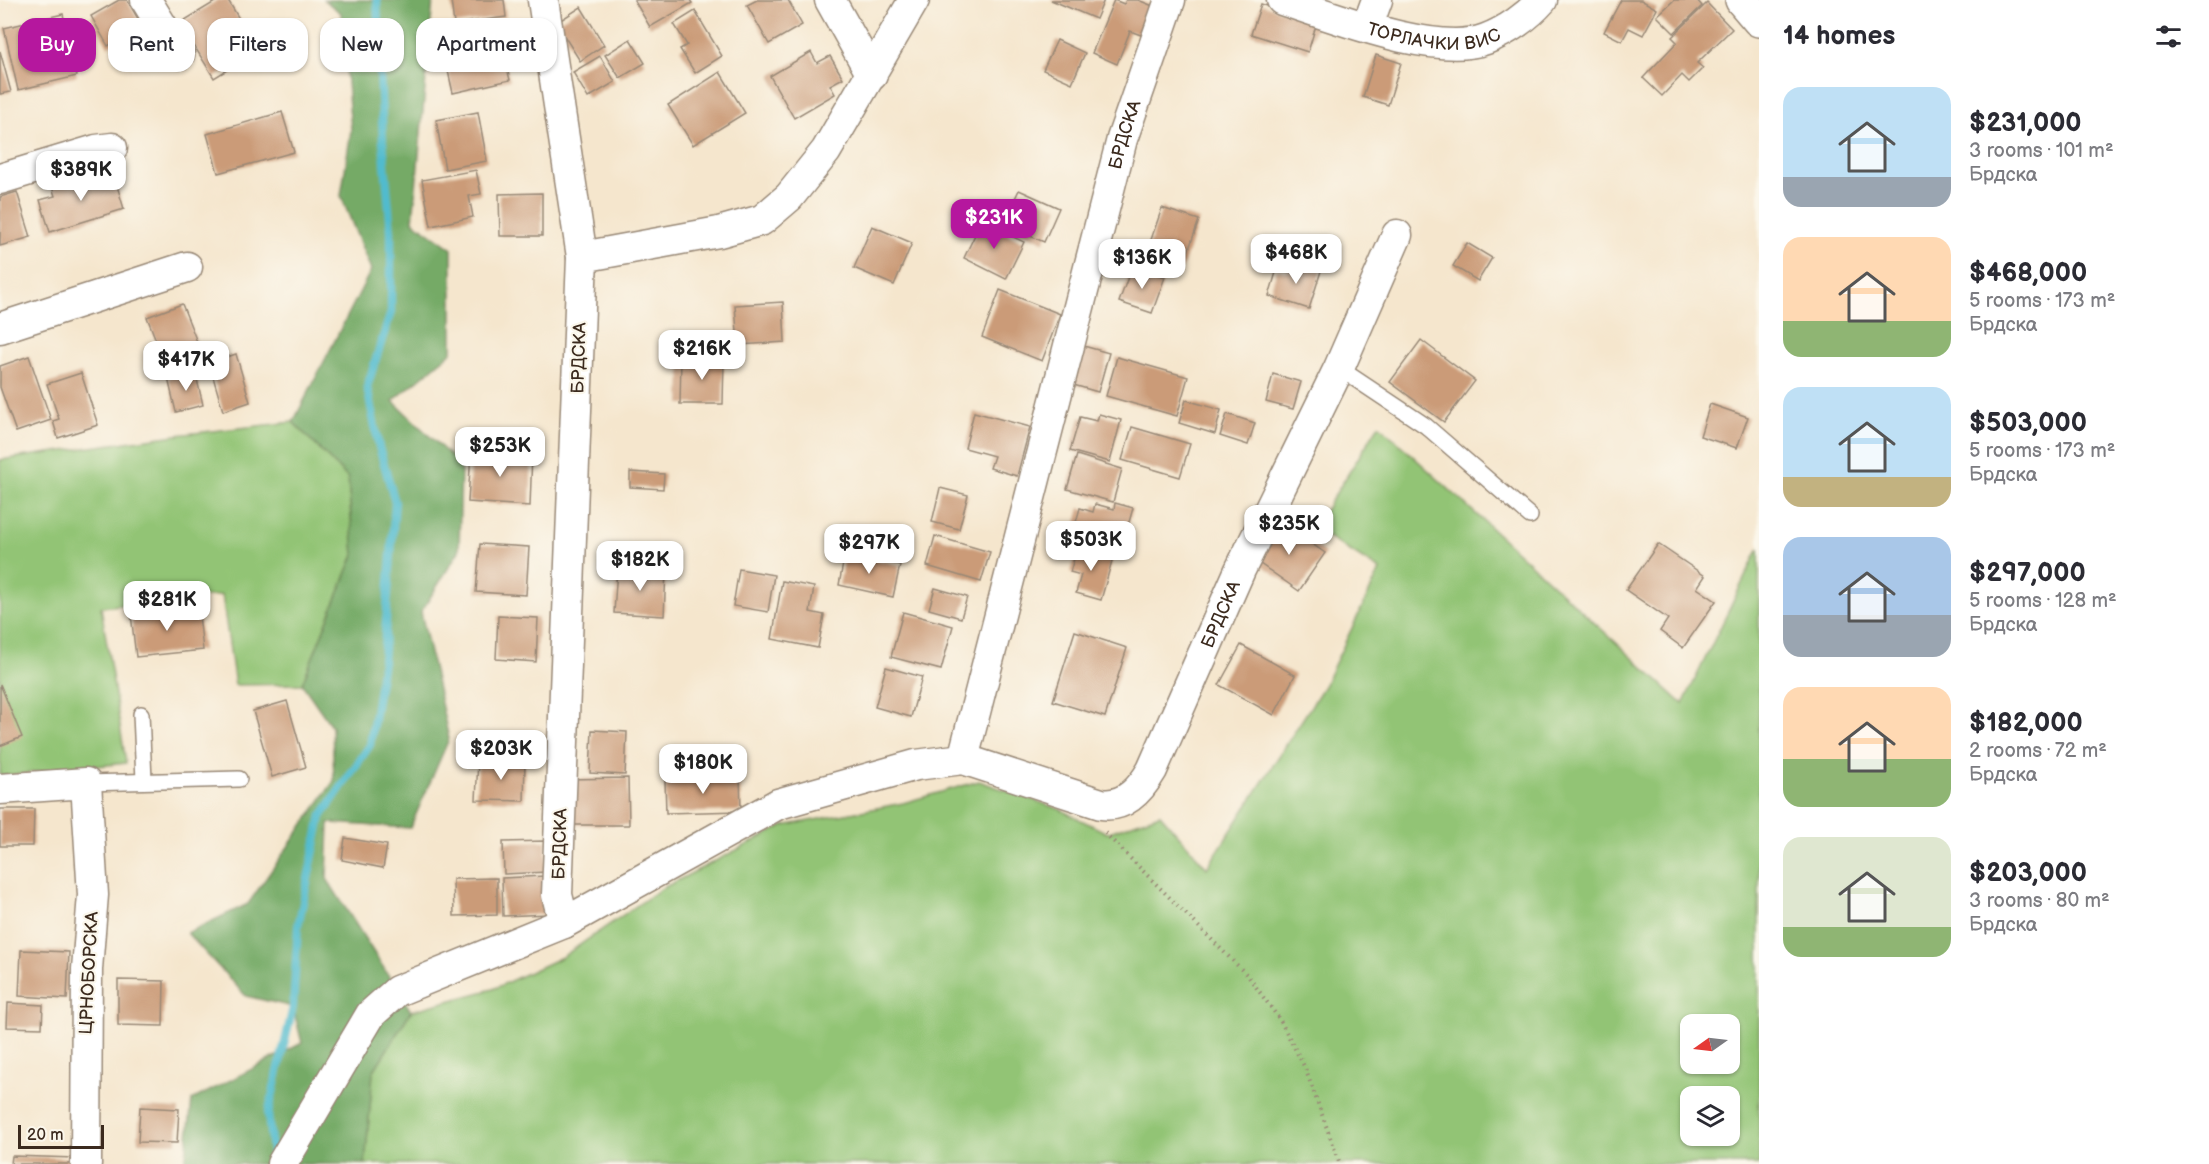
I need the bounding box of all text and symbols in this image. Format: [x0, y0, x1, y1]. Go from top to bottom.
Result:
chip: Buy [18, 18, 96, 72]
chip: Rent [108, 18, 195, 72]
chip: Filters [207, 18, 308, 72]
chip: New [320, 18, 404, 72]
chip: Apartment [416, 18, 557, 72]
street label: ТОРЛАЧКИ ВИС [1365, 18, 1504, 54]
icon: filters [2152, 20, 2185, 53]
text: 14 homes [1783, 21, 1895, 52]
street label: БРДСКА [1104, 97, 1145, 171]
text: $231,000 [1969, 108, 2082, 139]
icon: home [1831, 111, 1903, 183]
text: 3 rooms · 101 m² [1969, 139, 2114, 163]
pin: $389K [39, 151, 123, 202]
text: $389K [50, 158, 112, 182]
text: Брдска [1969, 163, 2038, 187]
pin: $231K [952, 199, 1036, 250]
text: $231K [965, 206, 1023, 230]
pin: $468K [1254, 234, 1338, 285]
pin: $136K [1100, 239, 1184, 290]
text: $468K [1265, 241, 1327, 265]
text: $136K [1113, 246, 1172, 270]
text: $468,000 [1969, 258, 2087, 289]
icon: home [1831, 261, 1903, 333]
text: 5 rooms · 173 m² [1969, 289, 2115, 313]
text: Брдска [1969, 313, 2038, 337]
street label: БРДСКА [567, 322, 591, 394]
pin: $216K [660, 330, 744, 381]
text: $216K [673, 337, 731, 361]
pin: $417K [144, 341, 228, 392]
text: $417K [157, 348, 215, 372]
text: $503,000 [1969, 408, 2087, 439]
icon: home [1831, 411, 1903, 483]
pin: $253K [458, 427, 542, 478]
text: $253K [469, 434, 531, 458]
text: 5 rooms · 173 m² [1969, 439, 2115, 463]
text: Брдска [1969, 463, 2038, 487]
pin: $235K [1247, 505, 1331, 556]
text: $235K [1258, 512, 1320, 536]
pin: $503K [1049, 521, 1133, 572]
pin: $297K [827, 524, 911, 575]
text: $503K [1060, 528, 1122, 552]
text: $297K [838, 531, 900, 555]
pin: $182K [598, 541, 682, 592]
text: $182K [610, 548, 670, 572]
text: $297,000 [1969, 558, 2086, 589]
icon: home [1831, 561, 1903, 633]
street label: БРДСКА [1197, 577, 1245, 651]
pin: $281K [125, 581, 209, 632]
text: $281K [137, 588, 197, 612]
text: 5 rooms · 128 m² [1969, 589, 2117, 613]
text: Брдска [1969, 613, 2038, 637]
text: $182,000 [1969, 708, 2083, 739]
icon: home [1831, 711, 1903, 783]
pin: $203K [459, 730, 543, 781]
text: $203K [470, 737, 532, 761]
text: 2 rooms · 72 m² [1969, 739, 2107, 763]
pin: $180K [661, 744, 745, 795]
text: $180K [673, 751, 733, 775]
text: Брдска [1969, 763, 2038, 787]
street label: БРДСКА [548, 808, 572, 880]
text: $203,000 [1969, 858, 2087, 889]
icon: home [1831, 861, 1903, 933]
text: 3 rooms · 80 m² [1969, 889, 2110, 913]
street label: ЦРНОБОРСКА [75, 911, 103, 1035]
text: Брдска [1969, 913, 2038, 937]
north arrow [1680, 1014, 1740, 1074]
map controls [1680, 1014, 1740, 1146]
button: layers [1680, 1086, 1740, 1146]
scale bar [18, 1122, 104, 1150]
text: 20 m [27, 1126, 63, 1145]

